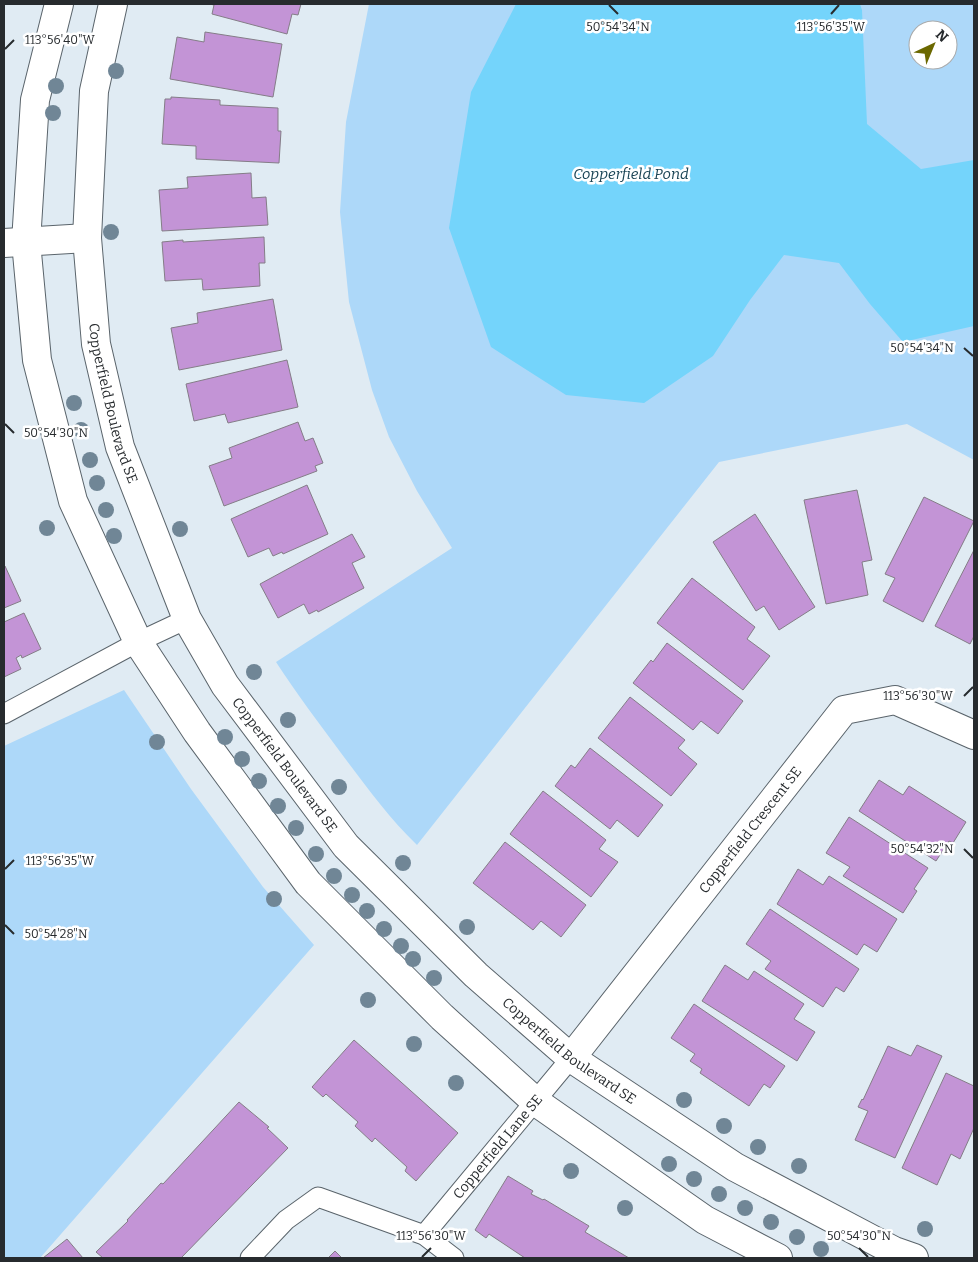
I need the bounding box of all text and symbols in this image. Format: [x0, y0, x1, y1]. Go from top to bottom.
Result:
text: 50°54'34"N [586, 20, 650, 34]
text: 113°56'35"W [797, 20, 866, 34]
north arrow [908, 20, 958, 70]
text: N [932, 26, 952, 46]
text: 113°56'40"W [25, 33, 96, 47]
water label: Copperfield Pond [573, 165, 689, 183]
street label: Copperfield Boulevard SE [86, 322, 142, 486]
text: 50°54'34"N [890, 341, 954, 355]
text: 50°54'30"N [24, 426, 89, 440]
text: 113°56'30"W [883, 689, 954, 703]
street label: Copperfield Boulevard SE [229, 694, 341, 836]
street label: Copperfield Crescent SE [695, 763, 805, 897]
text: 50°54'32"N [891, 842, 954, 856]
text: 113°56'35"W [26, 854, 95, 868]
text: 50°54'28"N [24, 927, 88, 941]
street label: Copperfield Boulevard SE [499, 994, 640, 1108]
street label: Copperfield Lane SE [449, 1091, 546, 1202]
text: 113°56'30"W [396, 1229, 467, 1243]
text: 50°54'30"N [827, 1229, 892, 1243]

